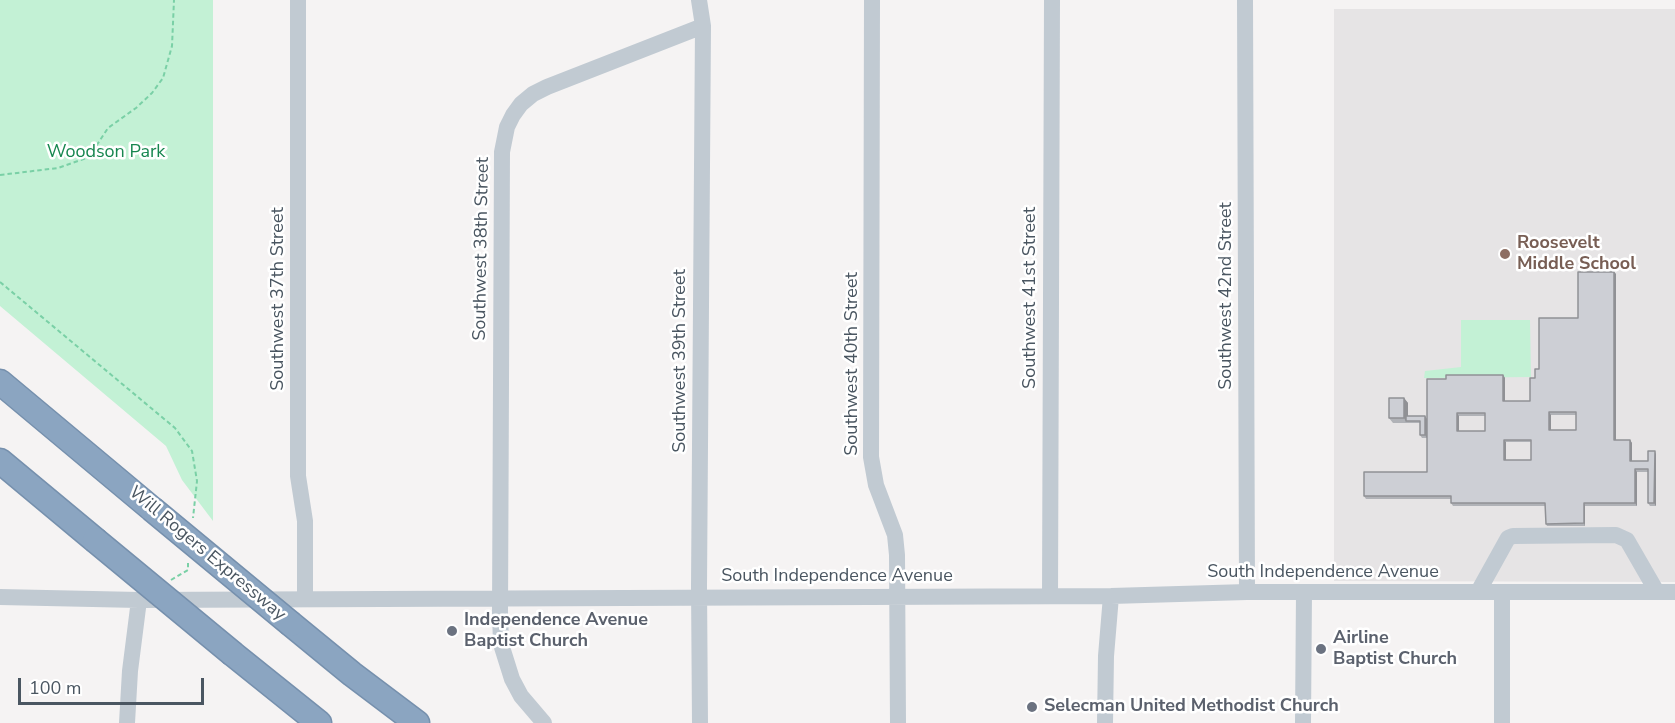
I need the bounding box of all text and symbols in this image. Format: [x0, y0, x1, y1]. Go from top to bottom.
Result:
park label: Woodson Park [47, 142, 165, 164]
street label: Southwest 38th Street [470, 157, 494, 341]
street label: Southwest 42nd Street [1216, 202, 1238, 390]
street label: Southwest 37th Street [268, 207, 290, 391]
street label: Southwest 41st Street [1020, 207, 1042, 389]
place label: Roosevelt Middle School [1517, 233, 1636, 276]
marker: Roosevelt Middle School [1498, 247, 1512, 261]
street label: Southwest 39th Street [670, 269, 692, 453]
street label: Southwest 40th Street [842, 272, 864, 456]
street label: Will Rogers Expressway [124, 482, 290, 626]
street label: South Independence Avenue [1207, 562, 1439, 584]
street label: South Independence Avenue [721, 566, 953, 588]
place label: Independence Avenue Baptist Church [464, 610, 648, 652]
marker: Independence Avenue Baptist Church [445, 624, 459, 638]
place label: Airline Baptist Church [1333, 628, 1457, 670]
marker: Airline Baptist Church [1314, 642, 1328, 656]
scale bar [21, 666, 207, 704]
text: 100 m [29, 676, 81, 700]
place label: Selecman United Methodist Church [1044, 696, 1339, 718]
marker: Selecman United Methodist Church [1025, 700, 1039, 714]

